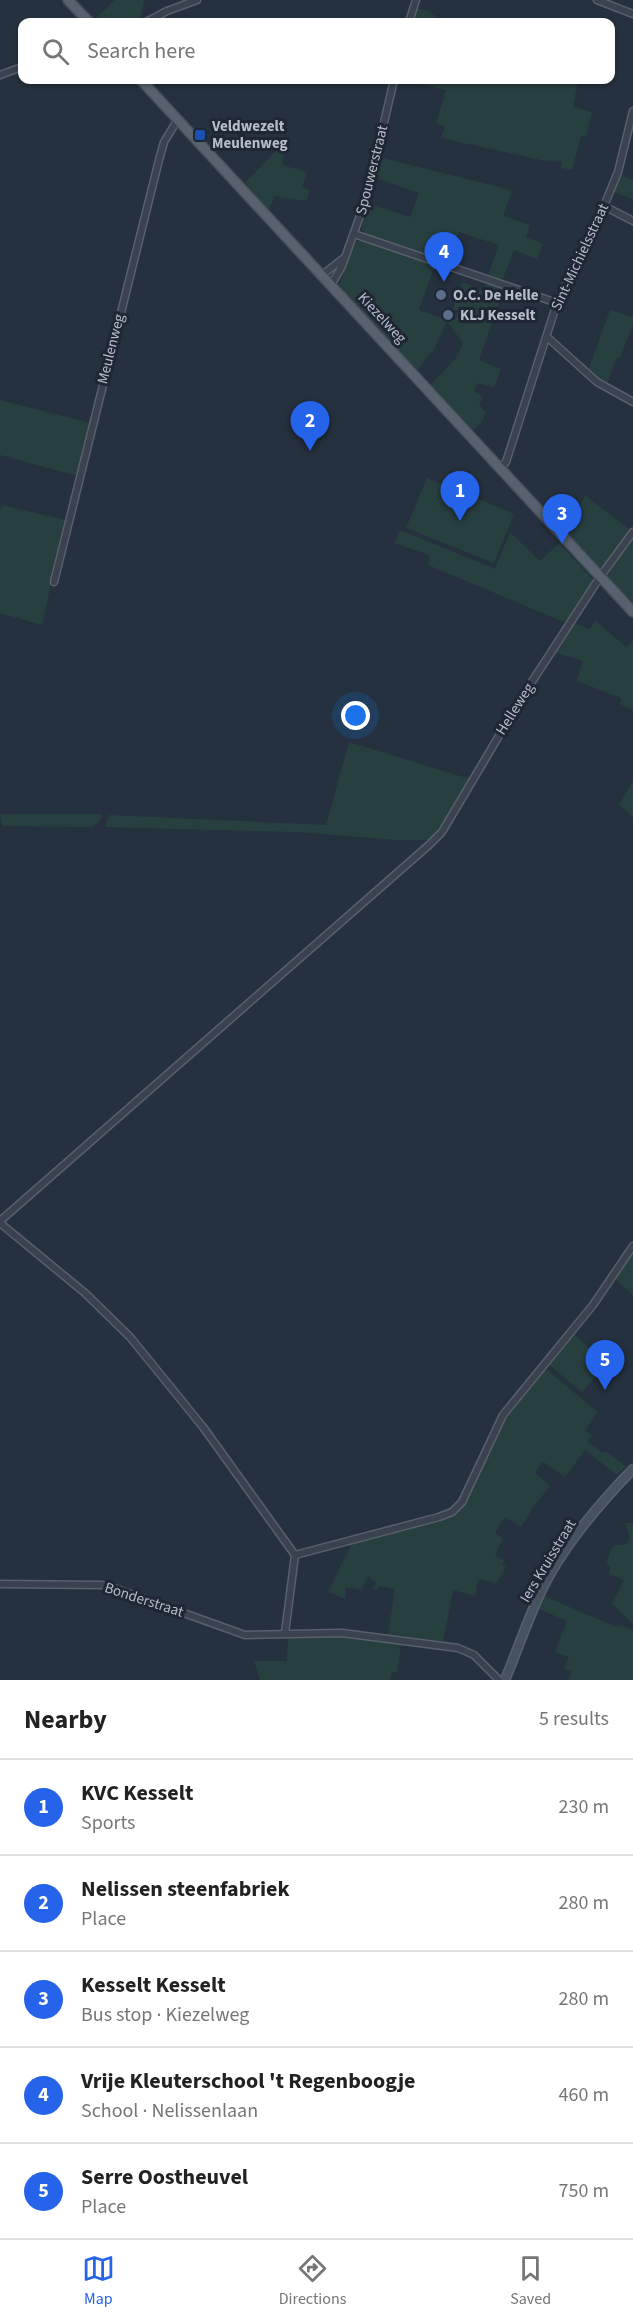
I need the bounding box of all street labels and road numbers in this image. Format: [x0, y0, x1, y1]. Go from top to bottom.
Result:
street label: Spouwerstraat [351, 123, 393, 217]
street label: Sint-Michielsstraat [546, 200, 614, 314]
street label: Kiezelweg [353, 288, 411, 348]
street label: Meulenweg [92, 311, 130, 386]
street label: Helleweg [491, 678, 539, 739]
street label: Iers Kruisstraat [515, 1515, 581, 1607]
street label: Bonderstraat [102, 1577, 186, 1623]

